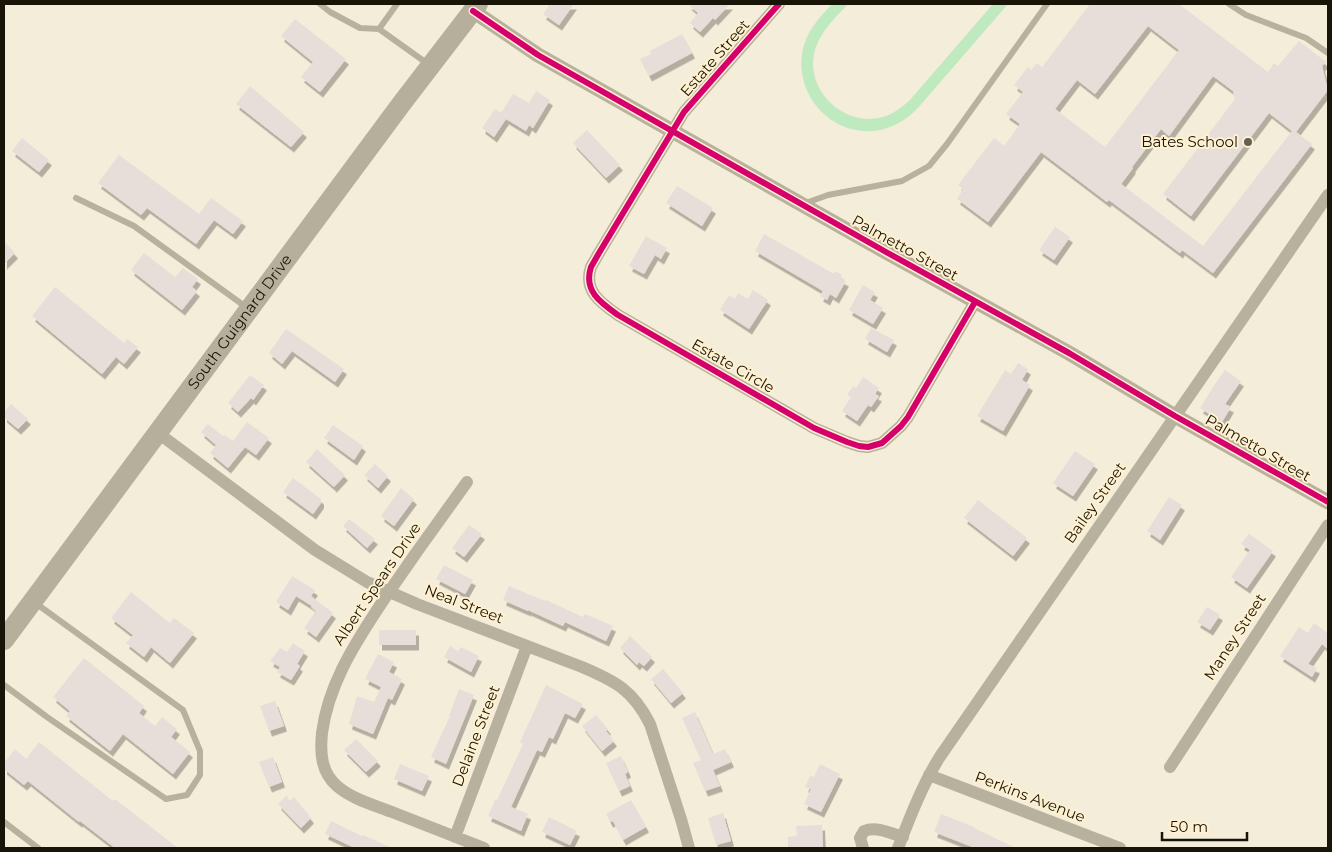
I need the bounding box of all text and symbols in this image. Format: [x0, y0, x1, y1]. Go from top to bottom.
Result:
street label: Estate Street [676, 15, 753, 100]
place label: Bates School [1141, 132, 1238, 151]
marker: Bates School [1242, 136, 1254, 148]
street label: Palmetto Street [849, 210, 962, 285]
street label: South Guignard Drive [183, 250, 296, 393]
street label: Estate Circle [688, 334, 778, 397]
street label: Palmetto Street [1202, 410, 1314, 485]
street label: Bailey Street [1060, 459, 1130, 547]
street label: Albert Spears Drive [328, 519, 425, 649]
street label: Neal Street [422, 580, 506, 627]
street label: Maney Street [1199, 590, 1270, 684]
street label: Delaine Street [448, 683, 504, 789]
street label: Perkins Avenue [972, 767, 1088, 826]
scale bar [1162, 810, 1247, 842]
text: 50 m [1170, 817, 1208, 836]

